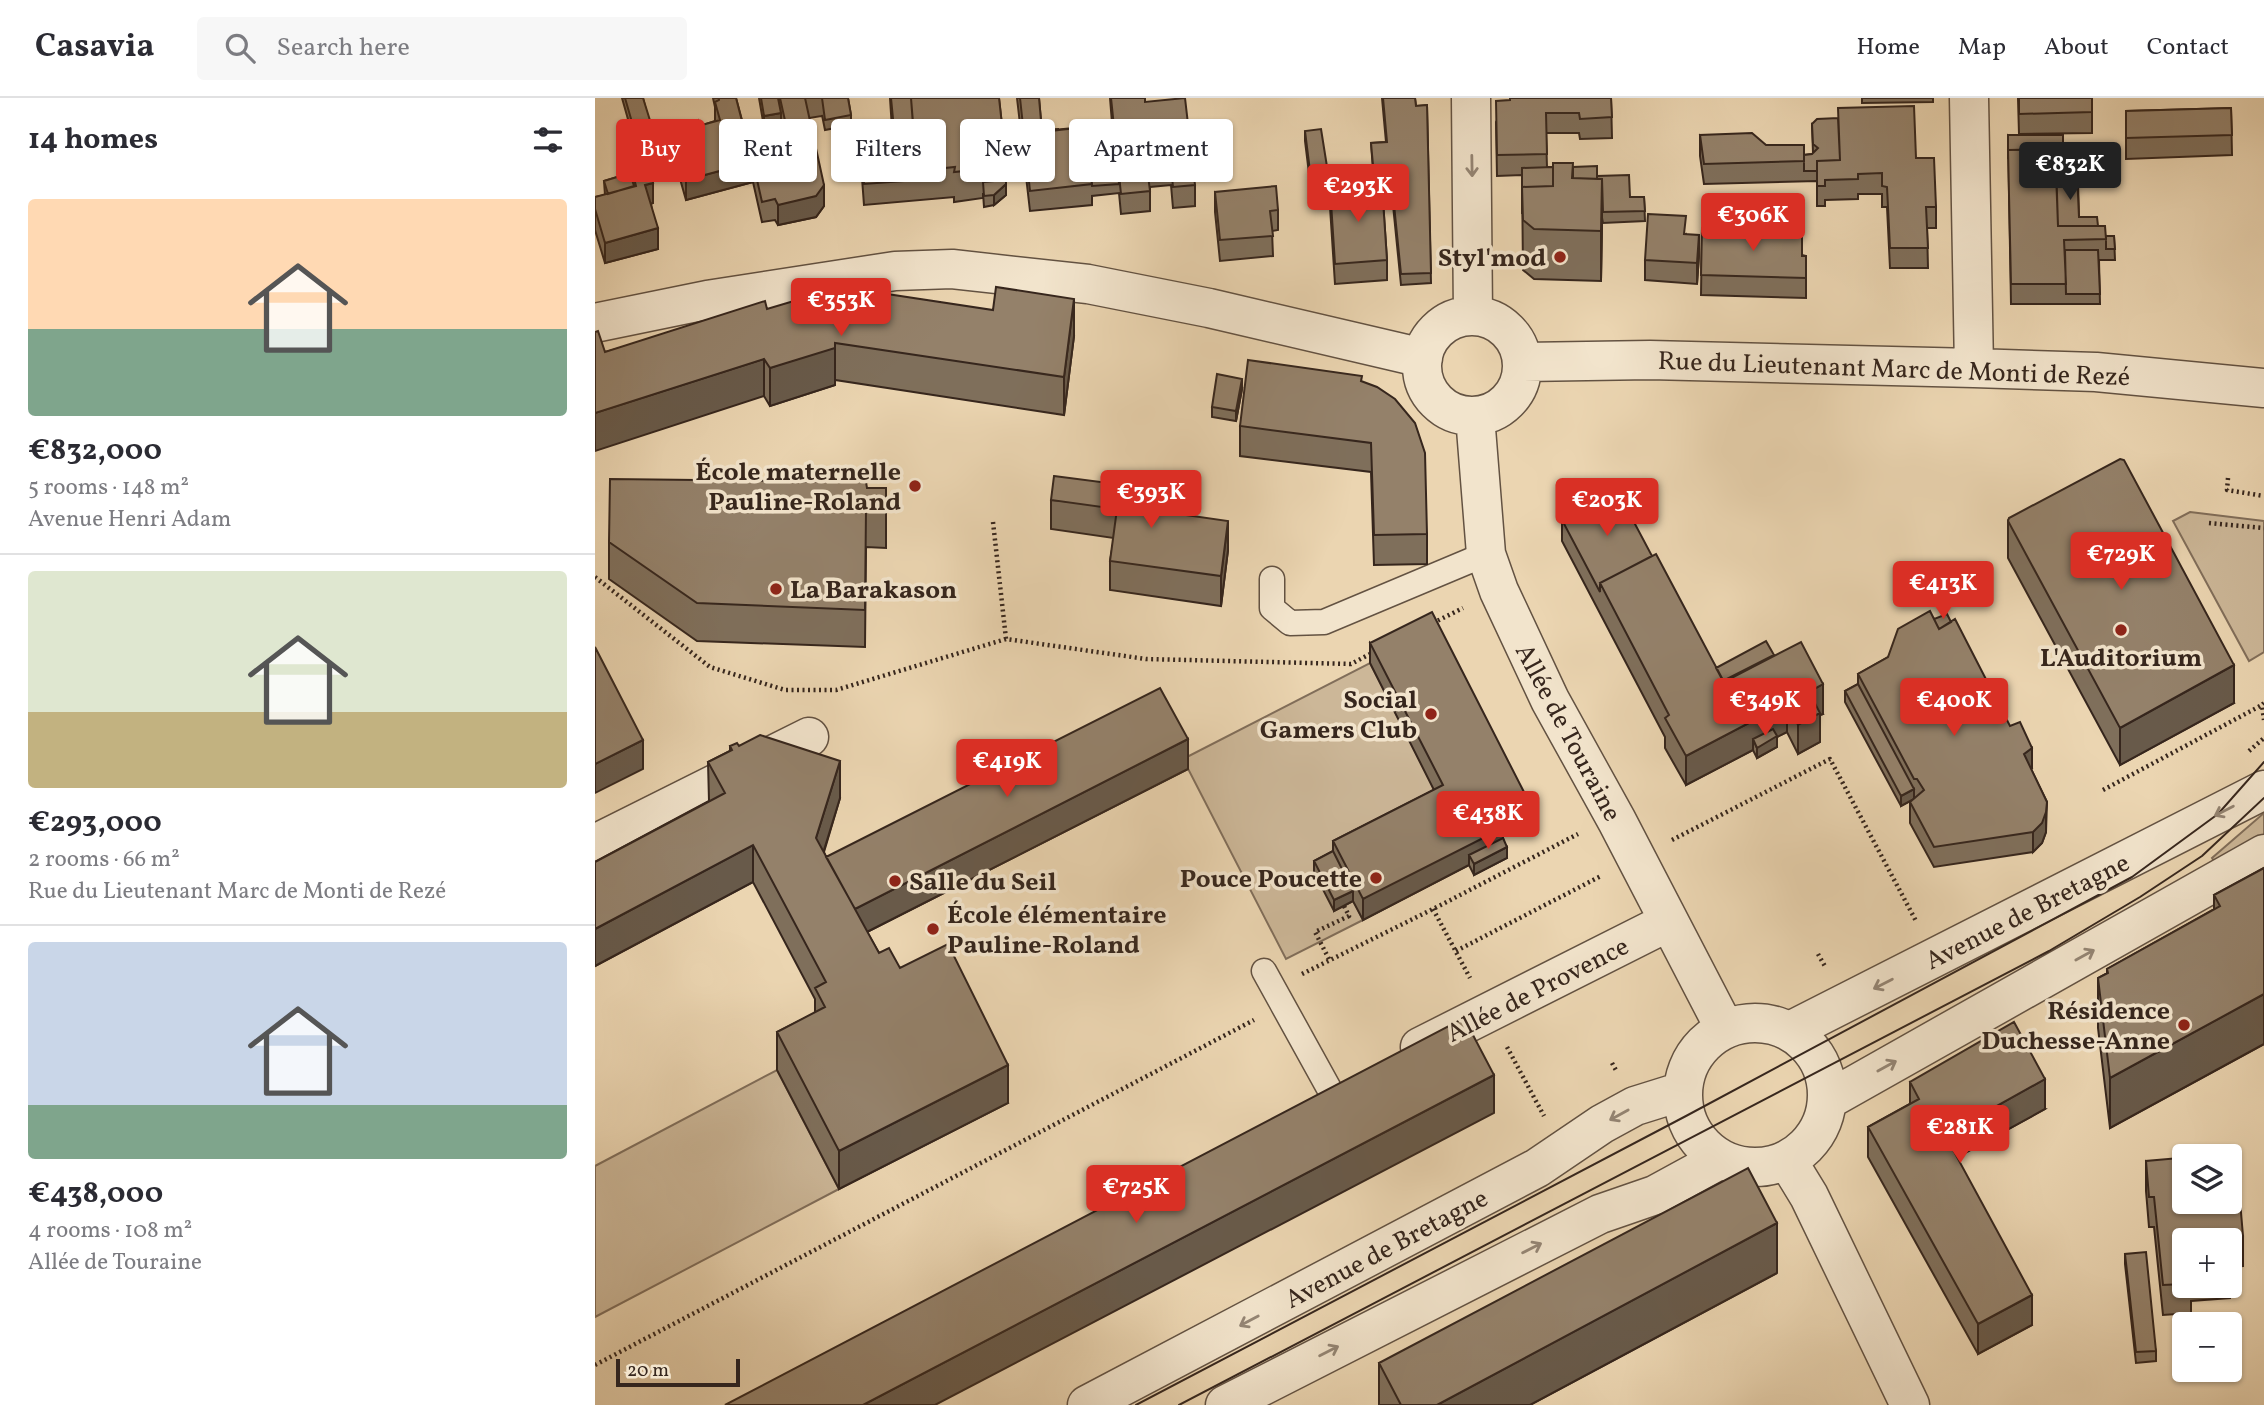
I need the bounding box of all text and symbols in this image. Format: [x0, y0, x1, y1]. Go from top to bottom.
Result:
search box [197, 17, 687, 80]
text: Casavia [35, 25, 155, 71]
icon: search [221, 29, 259, 67]
text: Search here [277, 30, 410, 66]
text: Home [1856, 31, 1920, 65]
text: Map [1958, 31, 2006, 65]
text: About [2044, 31, 2109, 65]
text: Contact [2147, 31, 2229, 65]
text: 14 homes [28, 119, 158, 161]
chip: Buy [616, 119, 705, 182]
chip: Rent [719, 119, 817, 182]
chip: Filters [831, 119, 946, 182]
chip: New [960, 119, 1055, 182]
chip: Apartment [1069, 119, 1233, 182]
icon: filters [529, 121, 567, 159]
pin: €832K [2021, 142, 2119, 202]
text: €832K [2035, 149, 2105, 181]
one-way arrow [1465, 154, 1479, 177]
pin: €293K [1309, 164, 1407, 224]
text: €293K [1323, 171, 1393, 203]
pin: €306K [1704, 194, 1802, 253]
text: €306K [1717, 200, 1789, 232]
place label: Styl'mod [1438, 241, 1546, 277]
icon: home [235, 245, 361, 371]
marker: Styl'mod [1552, 249, 1568, 265]
pin: €353K [792, 278, 890, 338]
text: €353K [807, 285, 875, 317]
street label: Rue du Lieutenant Marc de Monti de Rezé [1657, 344, 2131, 396]
text: €832,000 [28, 430, 162, 472]
place label: École maternelle Pauline-Roland [695, 455, 901, 521]
pin: €393K [1102, 470, 1200, 530]
text: 5 rooms · 148 m² [28, 472, 189, 504]
text: €393K [1116, 477, 1186, 509]
marker: École maternelle Pauline-Roland [907, 478, 923, 494]
pin: €203K [1558, 478, 1656, 538]
text: €203K [1571, 485, 1643, 517]
text: Avenue Henri Adam [28, 504, 231, 536]
pin: €729K [2072, 532, 2170, 592]
text: €729K [2087, 539, 2155, 571]
pin: €413K [1894, 561, 1992, 621]
text: €413K [1909, 568, 1977, 600]
place label: La Barakason [790, 573, 957, 609]
marker: La Barakason [768, 581, 784, 597]
icon: home [235, 617, 361, 743]
marker: L'Auditorium [2113, 622, 2129, 638]
street label: Allée de Touraine [1505, 638, 1629, 828]
place label: L'Auditorium [2040, 641, 2202, 677]
pin: €349K [1716, 678, 1814, 738]
pin: €400K [1905, 678, 2003, 738]
place label: Social Gamers Club [1260, 683, 1417, 749]
text: €349K [1729, 685, 1801, 717]
text: €400K [1916, 685, 1992, 717]
marker: Social Gamers Club [1423, 706, 1439, 722]
pin: €419K [958, 740, 1056, 799]
text: €419K [972, 746, 1042, 778]
pin: €438K [1439, 792, 1537, 851]
text: €438K [1452, 798, 1524, 830]
text: €293,000 [28, 802, 162, 844]
one-way arrow [2215, 804, 2235, 818]
text: 2 rooms · 66 m² [28, 844, 180, 876]
street label: Avenue de Bretagne [1919, 846, 2136, 980]
place label: Pouce Poucette [1180, 862, 1362, 898]
place label: Salle du Seil [909, 865, 1057, 901]
marker: Pouce Poucette [1368, 870, 1384, 886]
marker: Salle du Seil [887, 873, 903, 889]
text: Rue du Lieutenant Marc de Monti de Rezé [28, 876, 446, 908]
place label: École élémentaire Pauline-Roland [947, 898, 1167, 964]
marker: École élémentaire Pauline-Roland [925, 921, 941, 937]
street label: Allée de Provence [1440, 929, 1636, 1052]
one-way arrow [2075, 948, 2095, 962]
one-way arrow [1873, 978, 1894, 991]
icon: home [235, 988, 361, 1114]
place label: Résidence Duchesse-Anne [1981, 994, 2170, 1060]
marker: Résidence Duchesse-Anne [2176, 1017, 2192, 1033]
one-way arrow [1876, 1059, 1897, 1072]
pin: €281K [1911, 1105, 2009, 1165]
one-way arrow [1610, 1108, 1630, 1122]
text: €281K [1926, 1112, 1994, 1144]
map controls [2172, 1144, 2242, 1382]
button: layers [2172, 1144, 2242, 1214]
pin: €725K [1087, 1166, 1185, 1225]
text: €725K [1102, 1172, 1170, 1204]
text: €438,000 [28, 1173, 163, 1215]
street label: Avenue de Bretagne [1279, 1181, 1495, 1318]
text: 4 rooms · 108 m² [28, 1215, 192, 1247]
button: + [2172, 1228, 2242, 1298]
one-way arrow [1521, 1241, 1542, 1255]
text: Allée de Touraine [28, 1247, 202, 1279]
button: − [2172, 1312, 2242, 1382]
one-way arrow [1240, 1314, 1260, 1328]
one-way arrow [1318, 1344, 1339, 1358]
scale bar [616, 1356, 740, 1388]
text: 20 m [627, 1358, 669, 1384]

